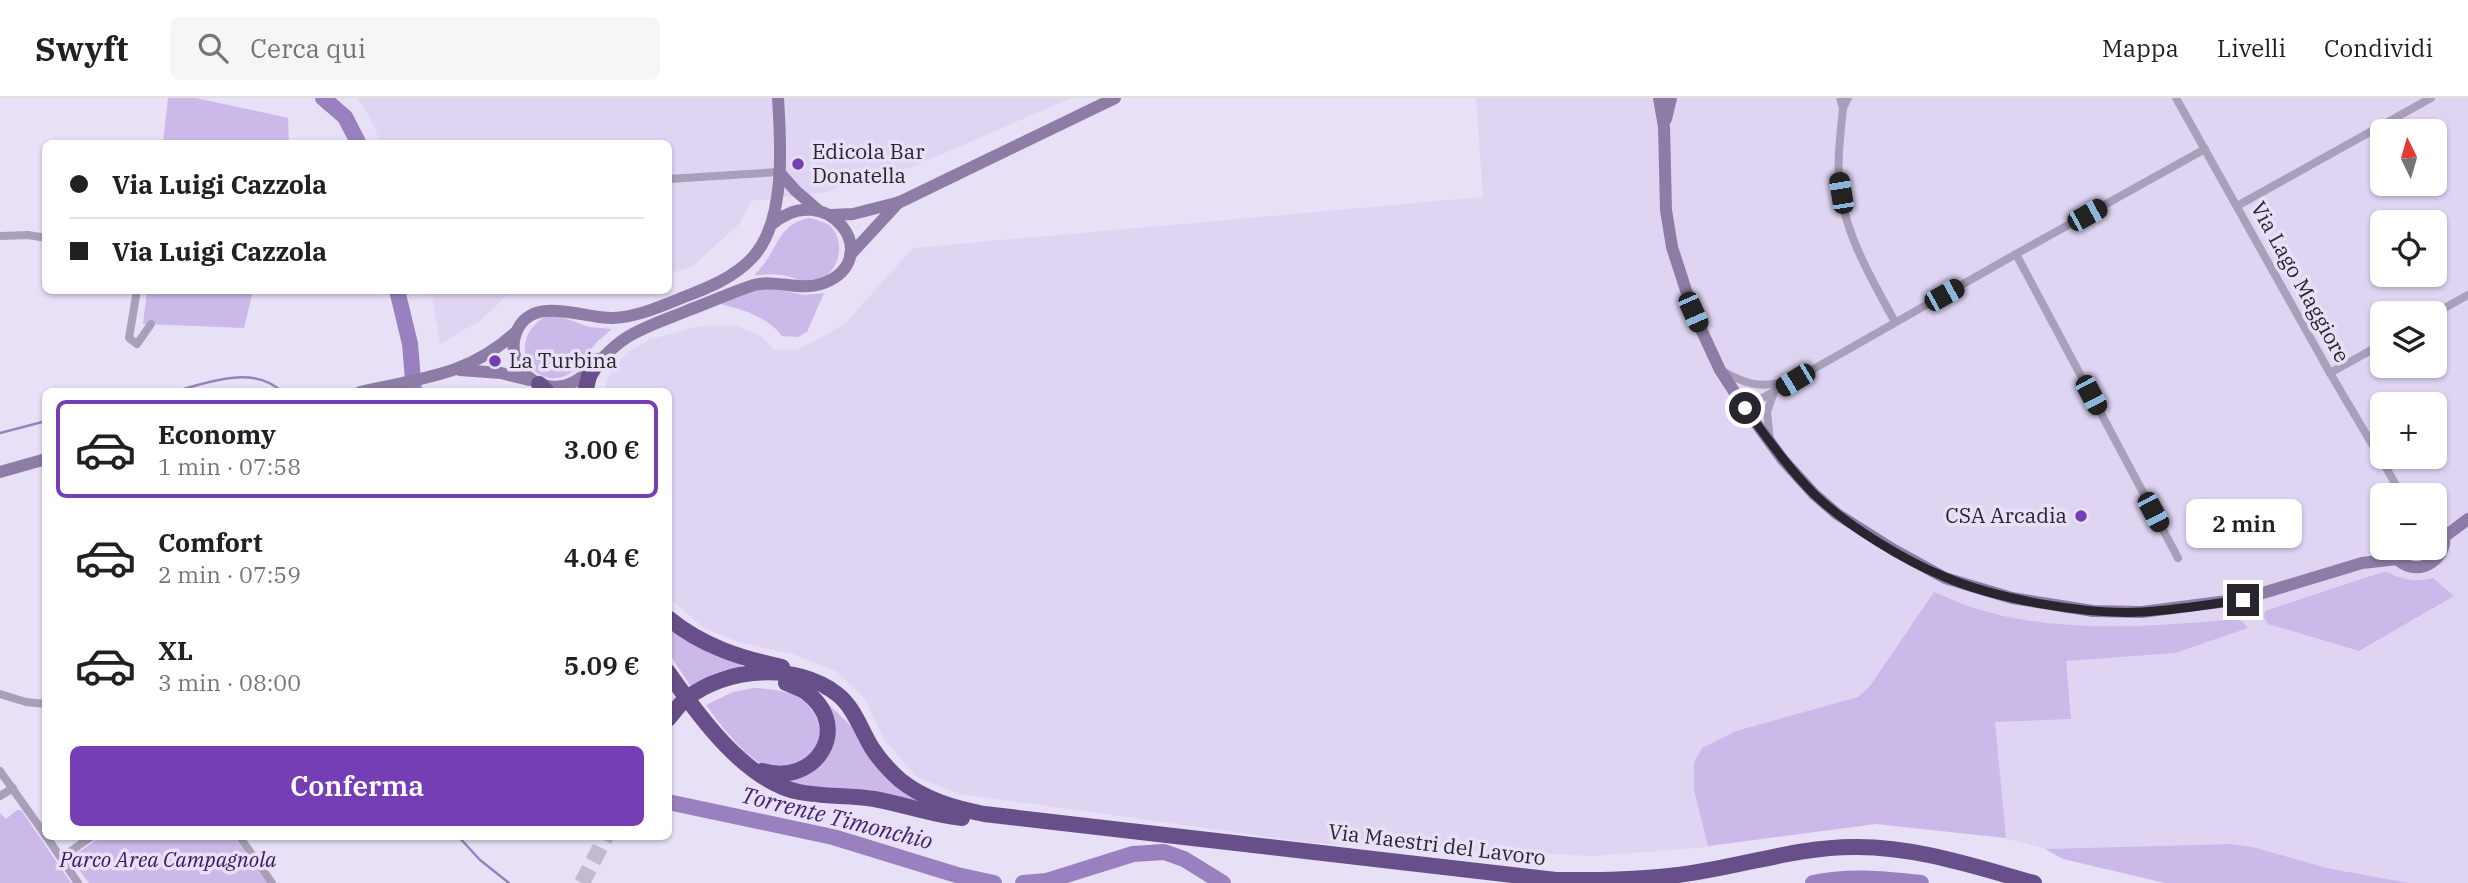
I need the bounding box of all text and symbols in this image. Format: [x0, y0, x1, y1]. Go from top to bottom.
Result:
search box [170, 17, 660, 80]
text: Swyft [35, 27, 128, 70]
icon: search [194, 29, 232, 67]
text: Cerca qui [250, 31, 366, 65]
text: Mappa [2102, 32, 2179, 64]
text: Livelli [2217, 32, 2286, 64]
text: Condividi [2324, 32, 2433, 64]
north arrow [2370, 119, 2446, 196]
map controls [2370, 119, 2447, 560]
place label: Edicola Bar Donatella [812, 137, 925, 189]
marker: Edicola Bar Donatella [790, 156, 806, 172]
text: Via Luigi Cazzola [112, 167, 327, 201]
car [1828, 171, 1855, 215]
car [2064, 196, 2111, 234]
street label: Via Lago Maggiore [2245, 196, 2357, 367]
button: locate [2370, 210, 2447, 287]
text: Via Luigi Cazzola [112, 234, 327, 268]
car [1921, 276, 1968, 314]
car [1675, 289, 1712, 335]
button: layers [2370, 301, 2447, 378]
place label: La Turbina [509, 346, 617, 374]
marker: La Turbina [487, 353, 503, 369]
car [1772, 360, 1819, 400]
car [2072, 372, 2111, 418]
route start [1729, 392, 1761, 424]
button: + [2370, 392, 2447, 469]
text: Economy [158, 417, 276, 451]
icon: car [74, 418, 137, 481]
text: 3.00 € [564, 432, 640, 466]
text: 1 min · 07:58 [158, 451, 301, 481]
button: − [2370, 483, 2447, 560]
car [2134, 489, 2173, 535]
callout: 2 min [2185, 498, 2301, 547]
place label: CSA Arcadia [1945, 501, 2067, 529]
marker: CSA Arcadia [2073, 508, 2089, 524]
text: 2 min [2212, 508, 2276, 538]
text: Comfort [158, 525, 263, 559]
icon: car [74, 526, 137, 589]
text: 4.04 € [564, 540, 640, 574]
text: 2 min · 07:59 [158, 559, 301, 589]
route end [2227, 584, 2259, 616]
text: XL [158, 633, 193, 667]
icon: car [74, 634, 137, 697]
text: 5.09 € [564, 648, 640, 682]
text: 3 min · 08:00 [158, 667, 301, 697]
button: Conferma [70, 746, 644, 826]
water label: Torrente Timonchio [738, 779, 936, 855]
street label: Via Maestri del Lavoro [1327, 817, 1547, 871]
park label: Parco Area Campagnola [58, 845, 277, 873]

